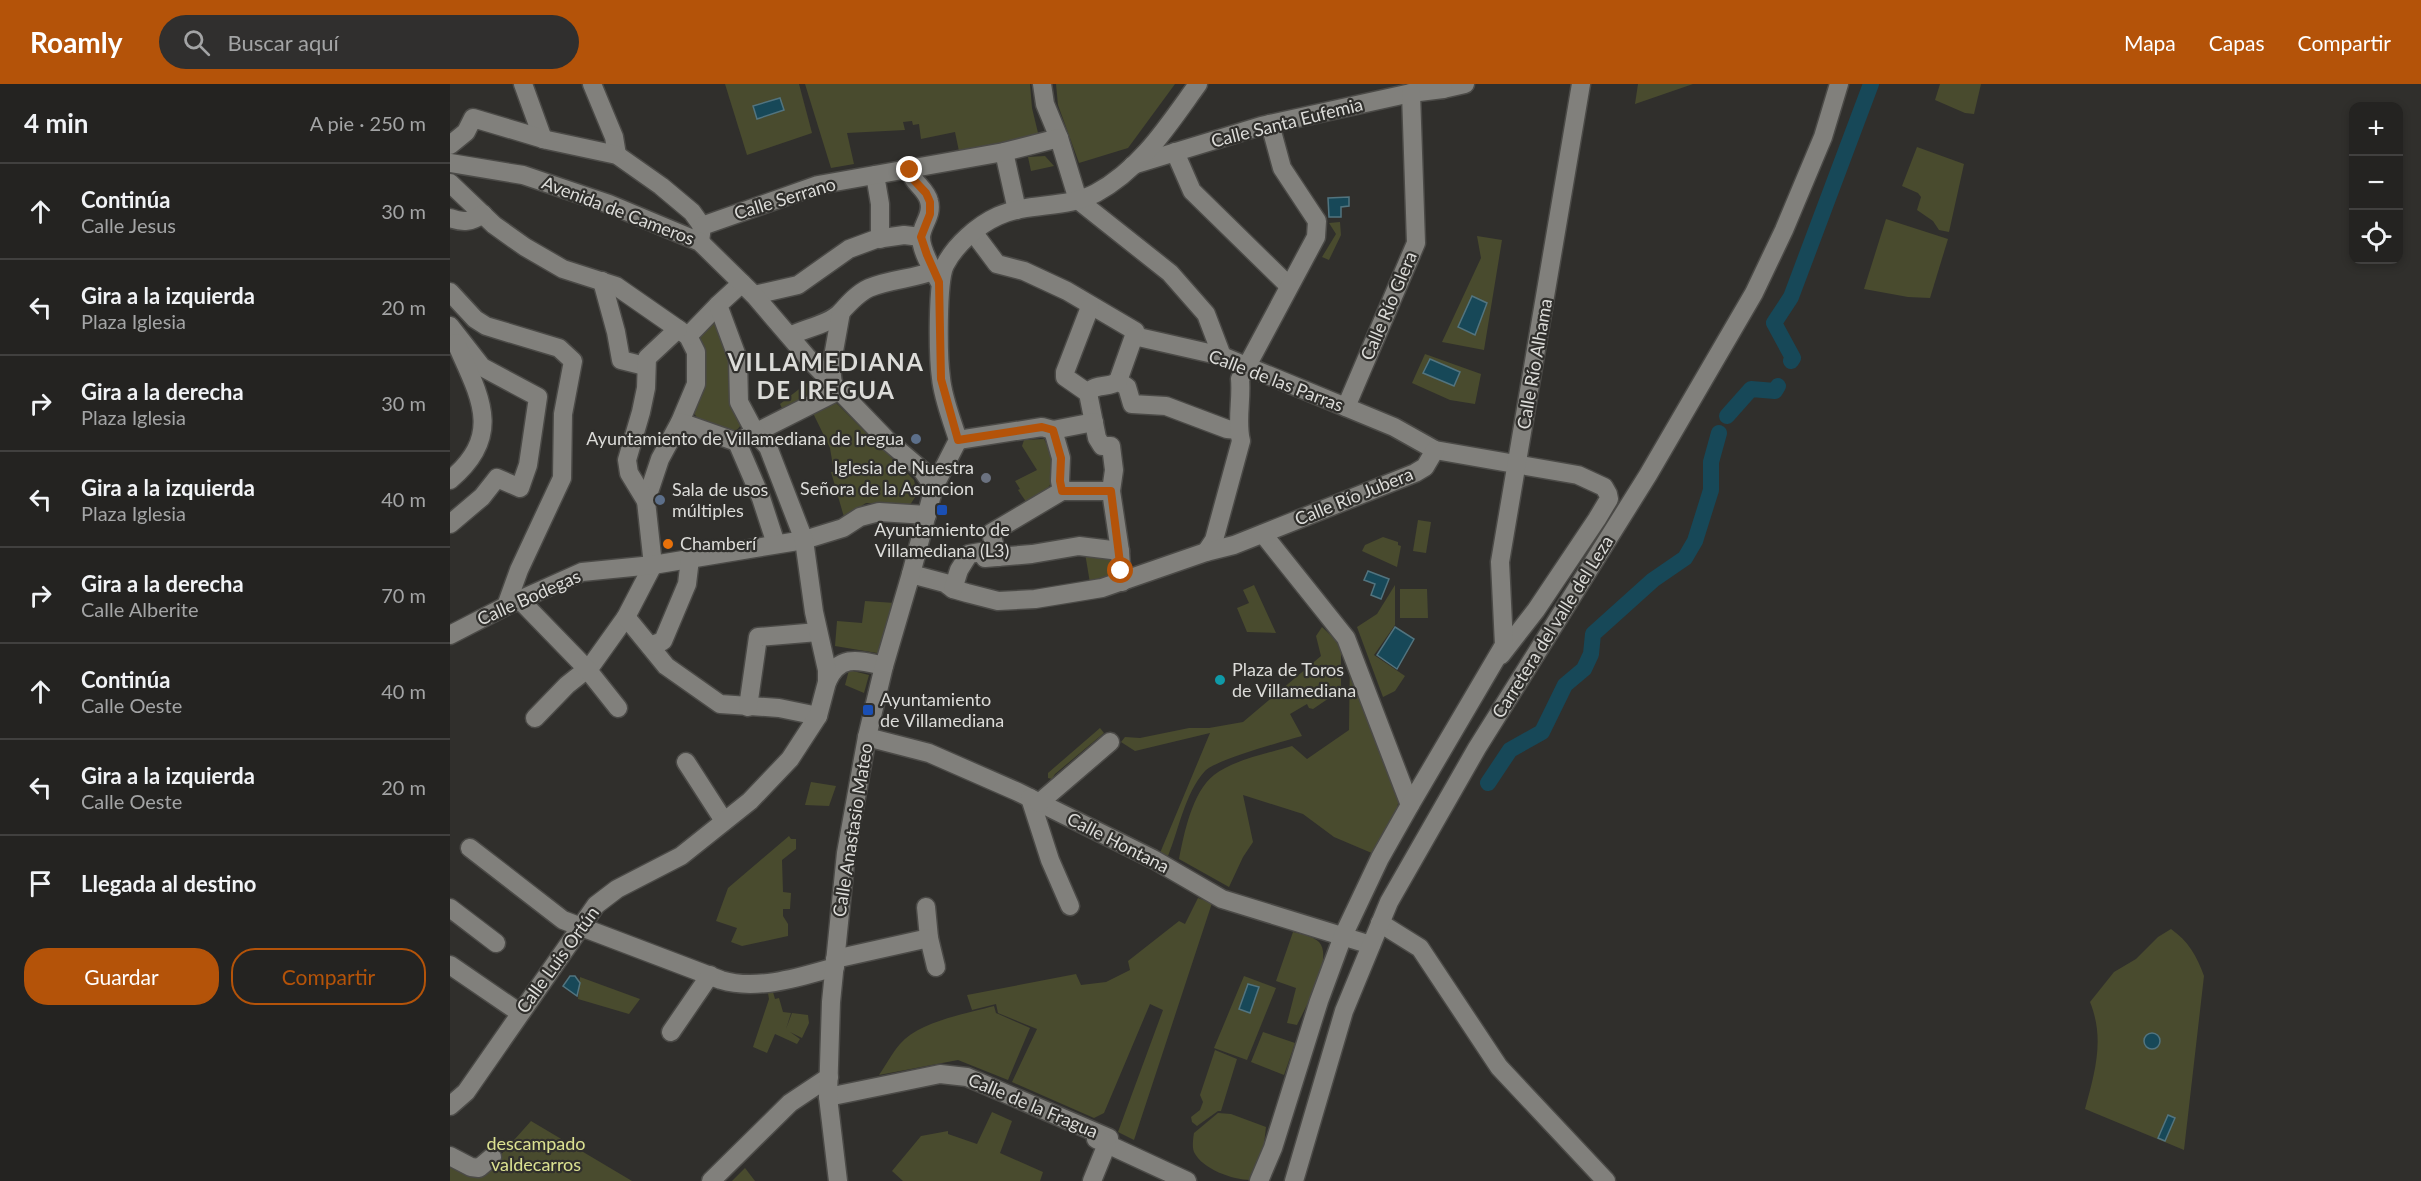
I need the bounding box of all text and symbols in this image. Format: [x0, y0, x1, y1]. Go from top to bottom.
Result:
search box [159, 15, 579, 69]
text: Roamly [30, 25, 123, 59]
icon: search [180, 26, 213, 59]
text: Buscar aquí [228, 29, 339, 56]
text: Mapa [2124, 30, 2176, 55]
text: Capas [2209, 30, 2265, 55]
text: Compartir [2298, 30, 2391, 55]
street label: Calle Santa Eufemia [1209, 93, 1365, 152]
map controls [2349, 102, 2403, 264]
button: + [2349, 102, 2403, 156]
text: 4 min [24, 107, 88, 139]
text: A pie · 250 m [310, 111, 426, 135]
route end [896, 156, 922, 182]
button: − [2349, 156, 2403, 210]
street label: Avenida de Cameros [539, 171, 698, 249]
street label: Calle Serrano [731, 172, 838, 224]
text: Continúa [81, 186, 170, 213]
icon: ahead [24, 195, 57, 228]
text: 30 m [381, 199, 426, 223]
button: locate [2349, 210, 2403, 264]
text: Calle Jesus [81, 213, 176, 237]
street label: Calle Río Glera [1355, 248, 1421, 363]
text: Gira a la izquierda [81, 282, 255, 309]
icon: left [24, 291, 57, 324]
text: 20 m [381, 295, 426, 319]
street label: Calle Río Alhama [1512, 297, 1556, 431]
text: Plaza Iglesia [81, 309, 186, 333]
street label: Calle de las Parras [1206, 344, 1347, 416]
district label: VILLAMEDIANA DE IREGUA [726, 347, 925, 404]
text: Gira a la derecha [81, 378, 244, 405]
icon: right [24, 387, 57, 420]
text: 30 m [381, 391, 426, 415]
text: Plaza Iglesia [81, 405, 186, 429]
place label: Ayuntamiento de Villamediana de Iregua [586, 427, 904, 449]
marker: Ayuntamiento de Villamediana de Iregua [909, 432, 923, 446]
place label: Iglesia de Nuestra Señora de la Asuncion [800, 456, 974, 499]
street label: Calle Río Jubera [1291, 462, 1416, 530]
marker: Iglesia de Nuestra Señora de la Asuncion [979, 471, 993, 485]
text: Gira a la izquierda [81, 474, 255, 501]
place label: Sala de usos múltiples [672, 478, 769, 521]
icon: left [24, 483, 57, 516]
text: 40 m [381, 487, 426, 511]
marker: Sala de usos múltiples [653, 493, 667, 507]
text: Plaza Iglesia [81, 501, 186, 525]
marker: Ayuntamiento de Villamediana (L3) [935, 503, 949, 517]
place label: Ayuntamiento de Villamediana (L3) [874, 518, 1010, 561]
street label: Carretera del valle del Leza [1487, 531, 1617, 722]
place label: Chamberí [680, 532, 757, 554]
marker: Chamberí [661, 537, 675, 551]
route start [1107, 557, 1133, 583]
street label: Calle Bodegas [473, 564, 584, 630]
text: Gira a la derecha [81, 570, 244, 597]
icon: right [24, 579, 57, 612]
text: 70 m [381, 583, 426, 607]
text: Calle Alberite [81, 597, 199, 621]
place label: Plaza de Toros de Villamediana [1232, 658, 1356, 701]
text: Continúa [81, 666, 170, 693]
marker: Plaza de Toros de Villamediana [1213, 673, 1227, 687]
icon: ahead [24, 675, 57, 708]
text: 40 m [381, 679, 426, 703]
place label: Ayuntamiento de Villamediana [880, 688, 1004, 731]
text: Calle Oeste [81, 693, 182, 717]
marker: Ayuntamiento de Villamediana [861, 703, 875, 717]
street label: Calle Anastasio Mateo [827, 741, 877, 918]
text: Gira a la izquierda [81, 762, 255, 789]
icon: left [24, 771, 57, 804]
text: 20 m [381, 775, 426, 799]
text: Calle Oeste [81, 789, 182, 813]
street label: Calle Hontana [1064, 807, 1173, 877]
icon: arrive [24, 867, 57, 900]
text: Llegada al destino [81, 870, 257, 897]
street label: Calle Luis Ortún [511, 902, 603, 1017]
button: Guardar [24, 948, 219, 1005]
button: Compartir [231, 948, 426, 1005]
street label: Calle de la Fragua [965, 1068, 1102, 1142]
park label: descampado valdecarros [486, 1132, 586, 1175]

